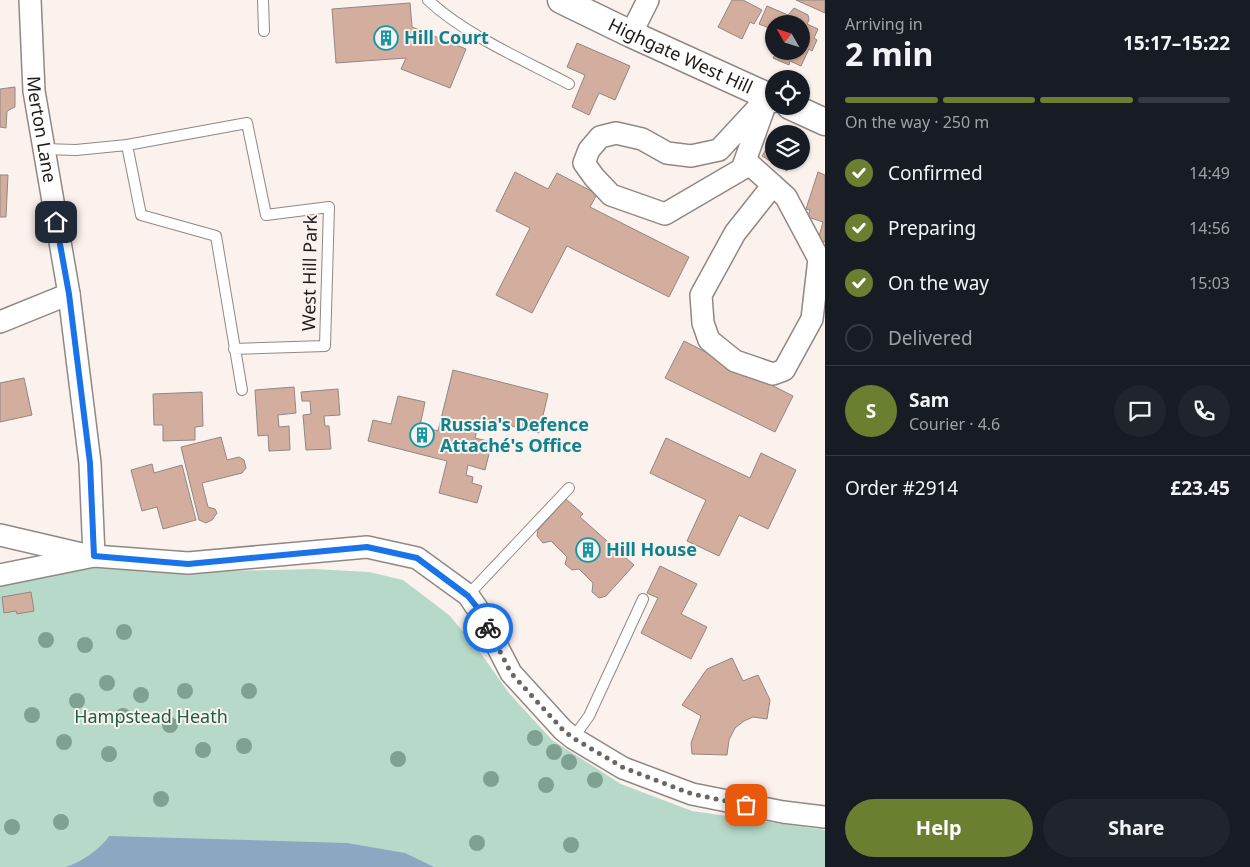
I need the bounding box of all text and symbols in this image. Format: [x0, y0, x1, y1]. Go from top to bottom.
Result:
street label: Highgate West Hill [605, 12, 757, 99]
text: Arriving in [845, 13, 923, 35]
north arrow [765, 15, 810, 60]
map controls [765, 15, 810, 170]
building icon: Hill Court [373, 25, 399, 51]
place label: Hill Court [404, 25, 489, 49]
text: 15:17–15:22 [1123, 30, 1230, 56]
text: 2 min [845, 32, 933, 75]
button: locate [765, 70, 810, 115]
street label: Merton Lane [22, 75, 63, 184]
text: On the way · 250 m [845, 111, 989, 133]
button: layers [765, 125, 810, 170]
icon: check [845, 159, 873, 187]
text: Confirmed [888, 160, 983, 186]
text: 14:49 [1189, 162, 1230, 184]
pin [35, 201, 77, 243]
icon: home [42, 208, 70, 236]
street label: West Hill Park [296, 214, 322, 331]
icon: check [845, 214, 873, 242]
text: Preparing [888, 215, 976, 241]
text: 14:56 [1189, 217, 1230, 239]
icon: check [845, 269, 873, 297]
text: On the way [888, 270, 989, 296]
text: 15:03 [1189, 272, 1230, 294]
text: Delivered [888, 325, 973, 351]
button: chat [1114, 385, 1166, 437]
button: phone [1178, 385, 1230, 437]
text: Sam [909, 387, 949, 413]
text: S [866, 398, 876, 424]
place label: Russia's Defence Attaché's Office [440, 412, 589, 457]
text: Courier · 4.6 [909, 413, 1000, 435]
building icon: Russia's Defence Attaché's Office [409, 422, 435, 448]
text: Order #2914 [845, 475, 958, 501]
text: £23.45 [1170, 475, 1230, 501]
building icon: Hill House [575, 537, 601, 563]
place label: Hill House [606, 537, 697, 561]
courier [463, 603, 513, 653]
icon: bike [474, 614, 502, 642]
park label: Hampstead Heath [74, 704, 228, 728]
pin [725, 784, 767, 826]
icon: bag [732, 791, 760, 819]
button: Help [845, 799, 1033, 857]
button: Share [1043, 799, 1230, 857]

